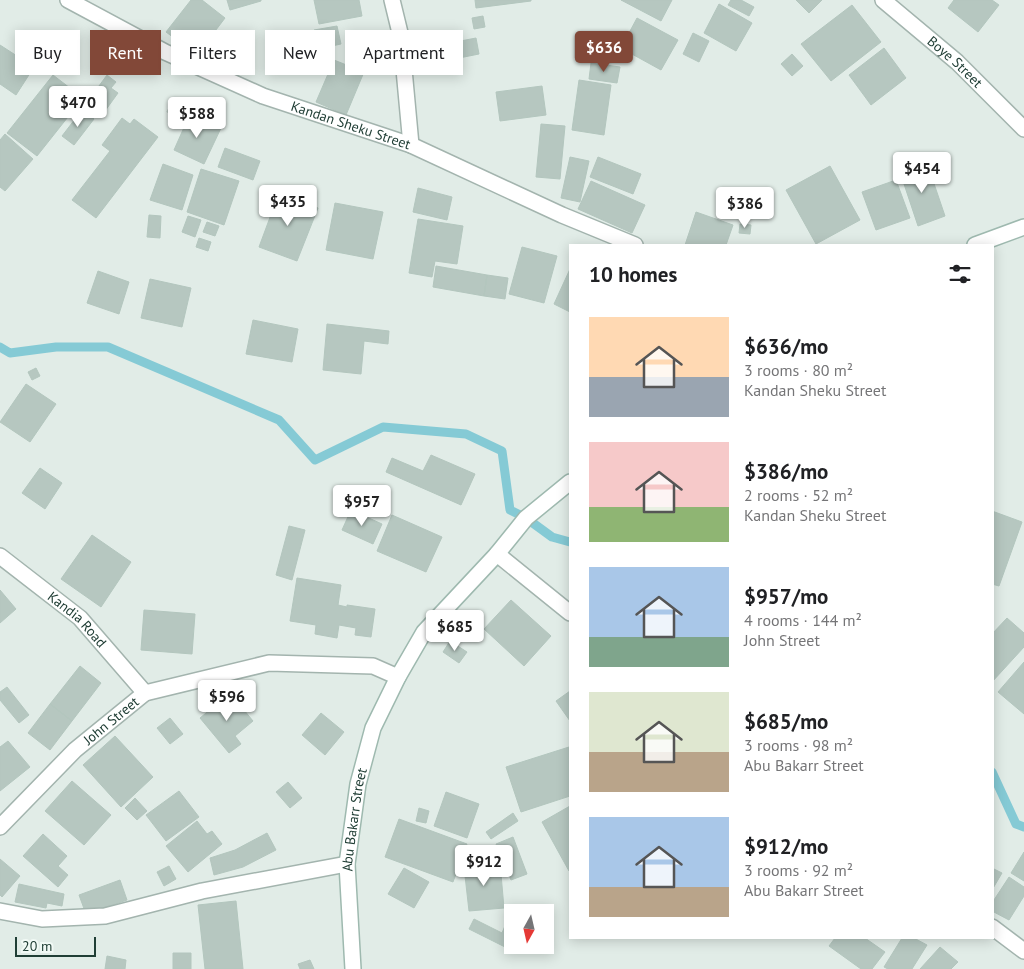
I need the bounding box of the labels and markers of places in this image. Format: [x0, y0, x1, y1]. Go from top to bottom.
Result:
pin: $636 [574, 30, 634, 73]
pin: $470 [48, 86, 108, 128]
pin: $588 [167, 96, 227, 139]
pin: $454 [892, 152, 952, 194]
pin: $435 [258, 184, 318, 227]
pin: $386 [715, 186, 775, 229]
pin: $957 [332, 484, 392, 527]
pin: $685 [425, 610, 485, 652]
pin: $596 [197, 680, 257, 722]
pin: $912 [454, 844, 514, 887]

